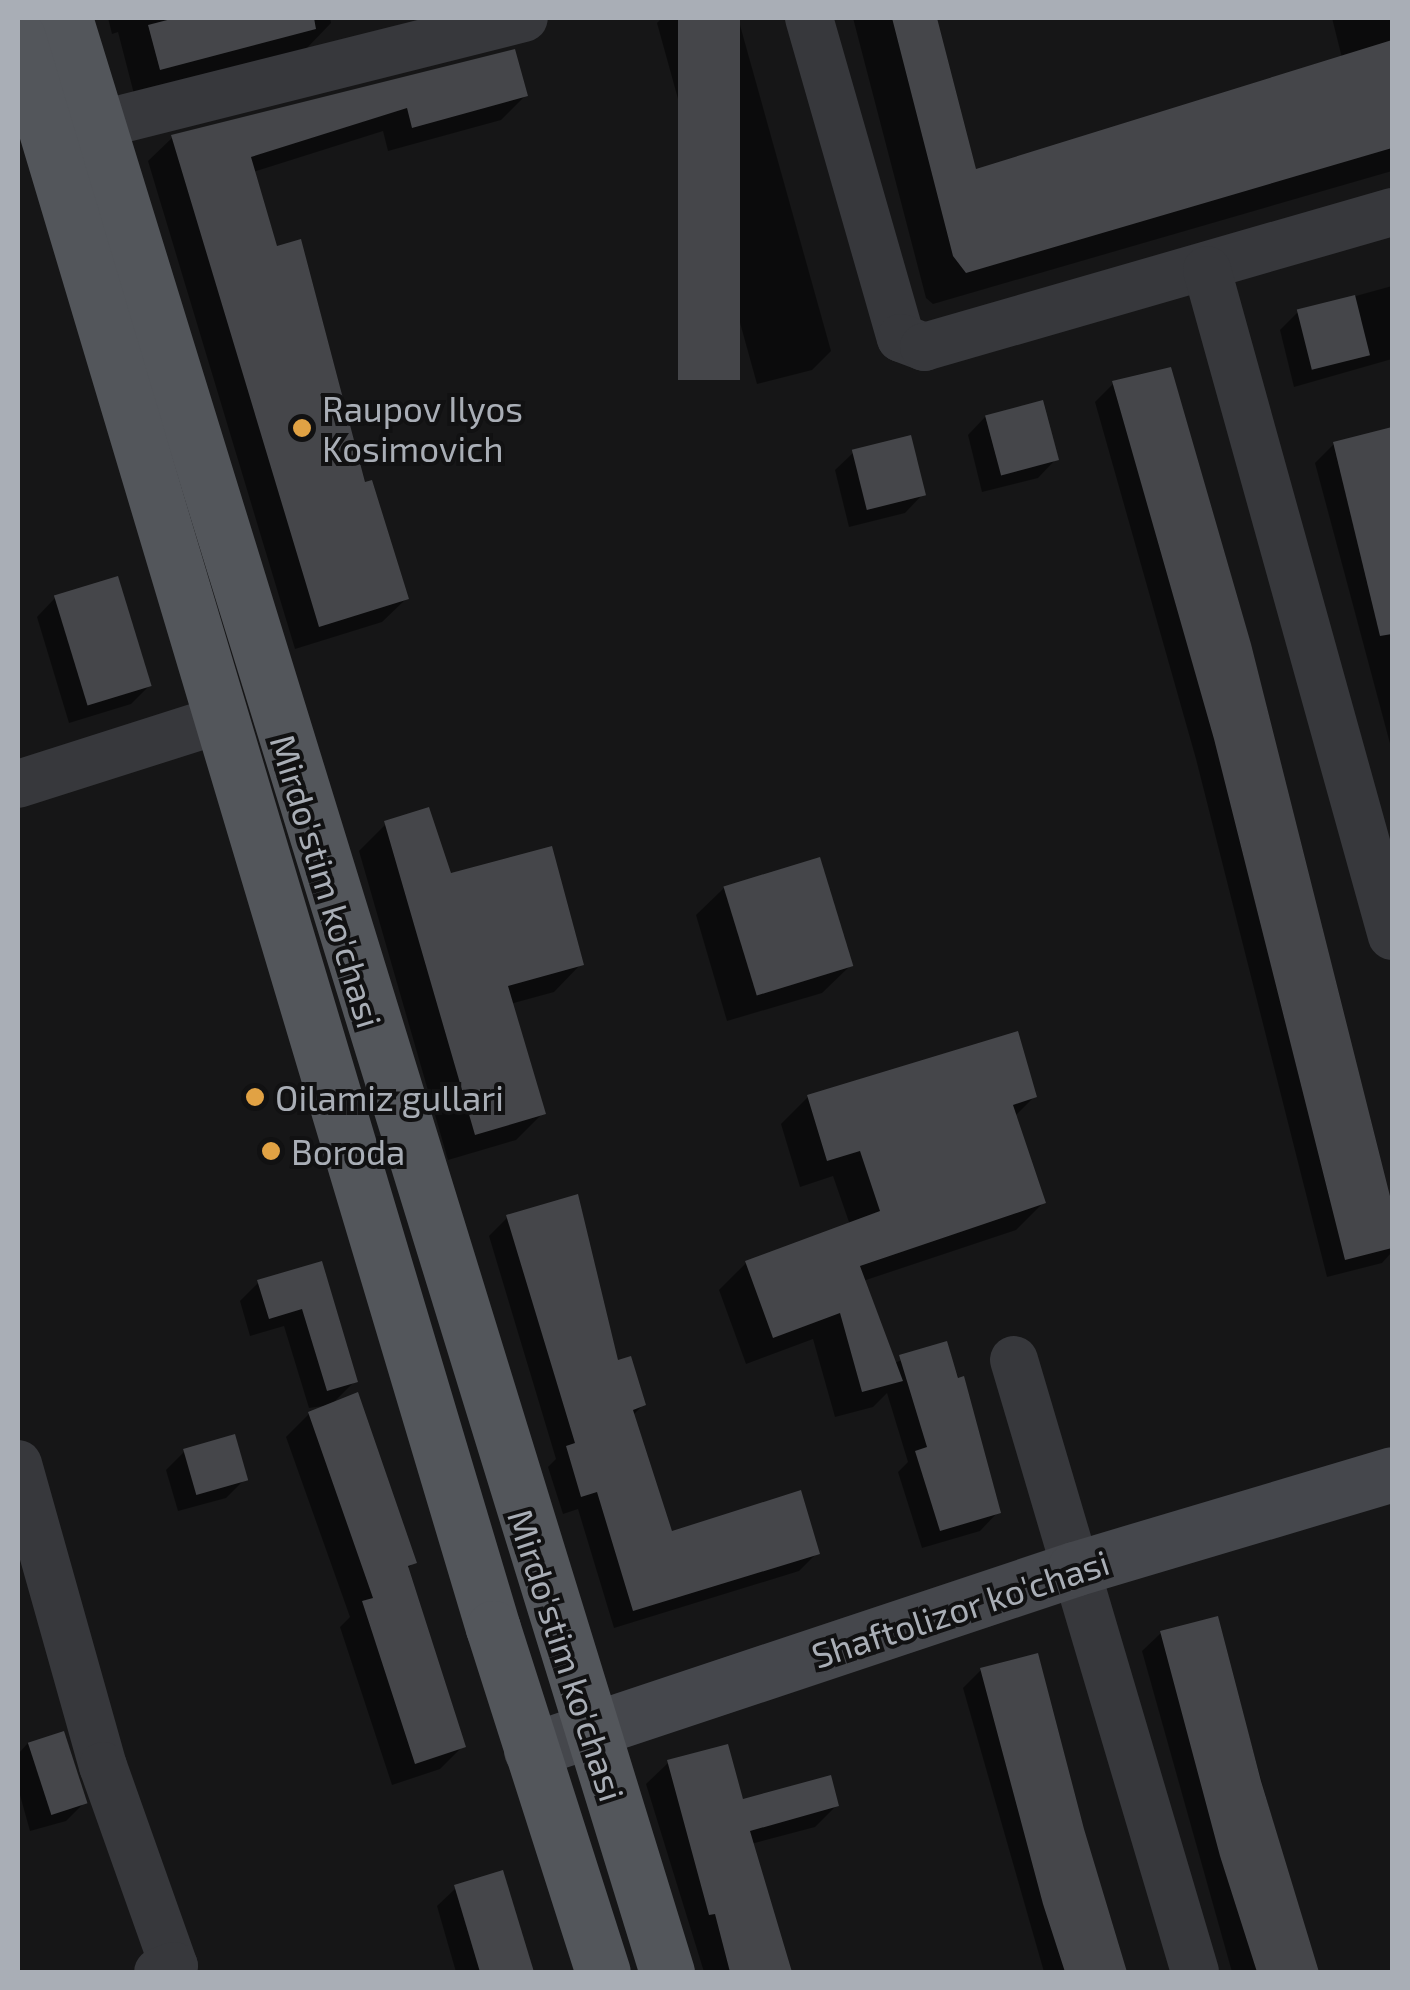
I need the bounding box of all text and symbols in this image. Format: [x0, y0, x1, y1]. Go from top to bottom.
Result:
place label: Raupov Ilyos Kosimovich [322, 387, 524, 469]
marker: Raupov Ilyos Kosimovich [291, 417, 313, 439]
street label: Mirdo'stim ko'chasi [262, 729, 392, 1033]
place label: Oilamiz gullari [275, 1076, 504, 1118]
marker: Oilamiz gullari [244, 1086, 266, 1108]
place label: Boroda [291, 1130, 405, 1172]
marker: Boroda [260, 1140, 282, 1162]
street label: Mirdo'stim ko'chasi [500, 1504, 634, 1806]
street label: Shaftolizor ko'chasi [806, 1540, 1114, 1676]

